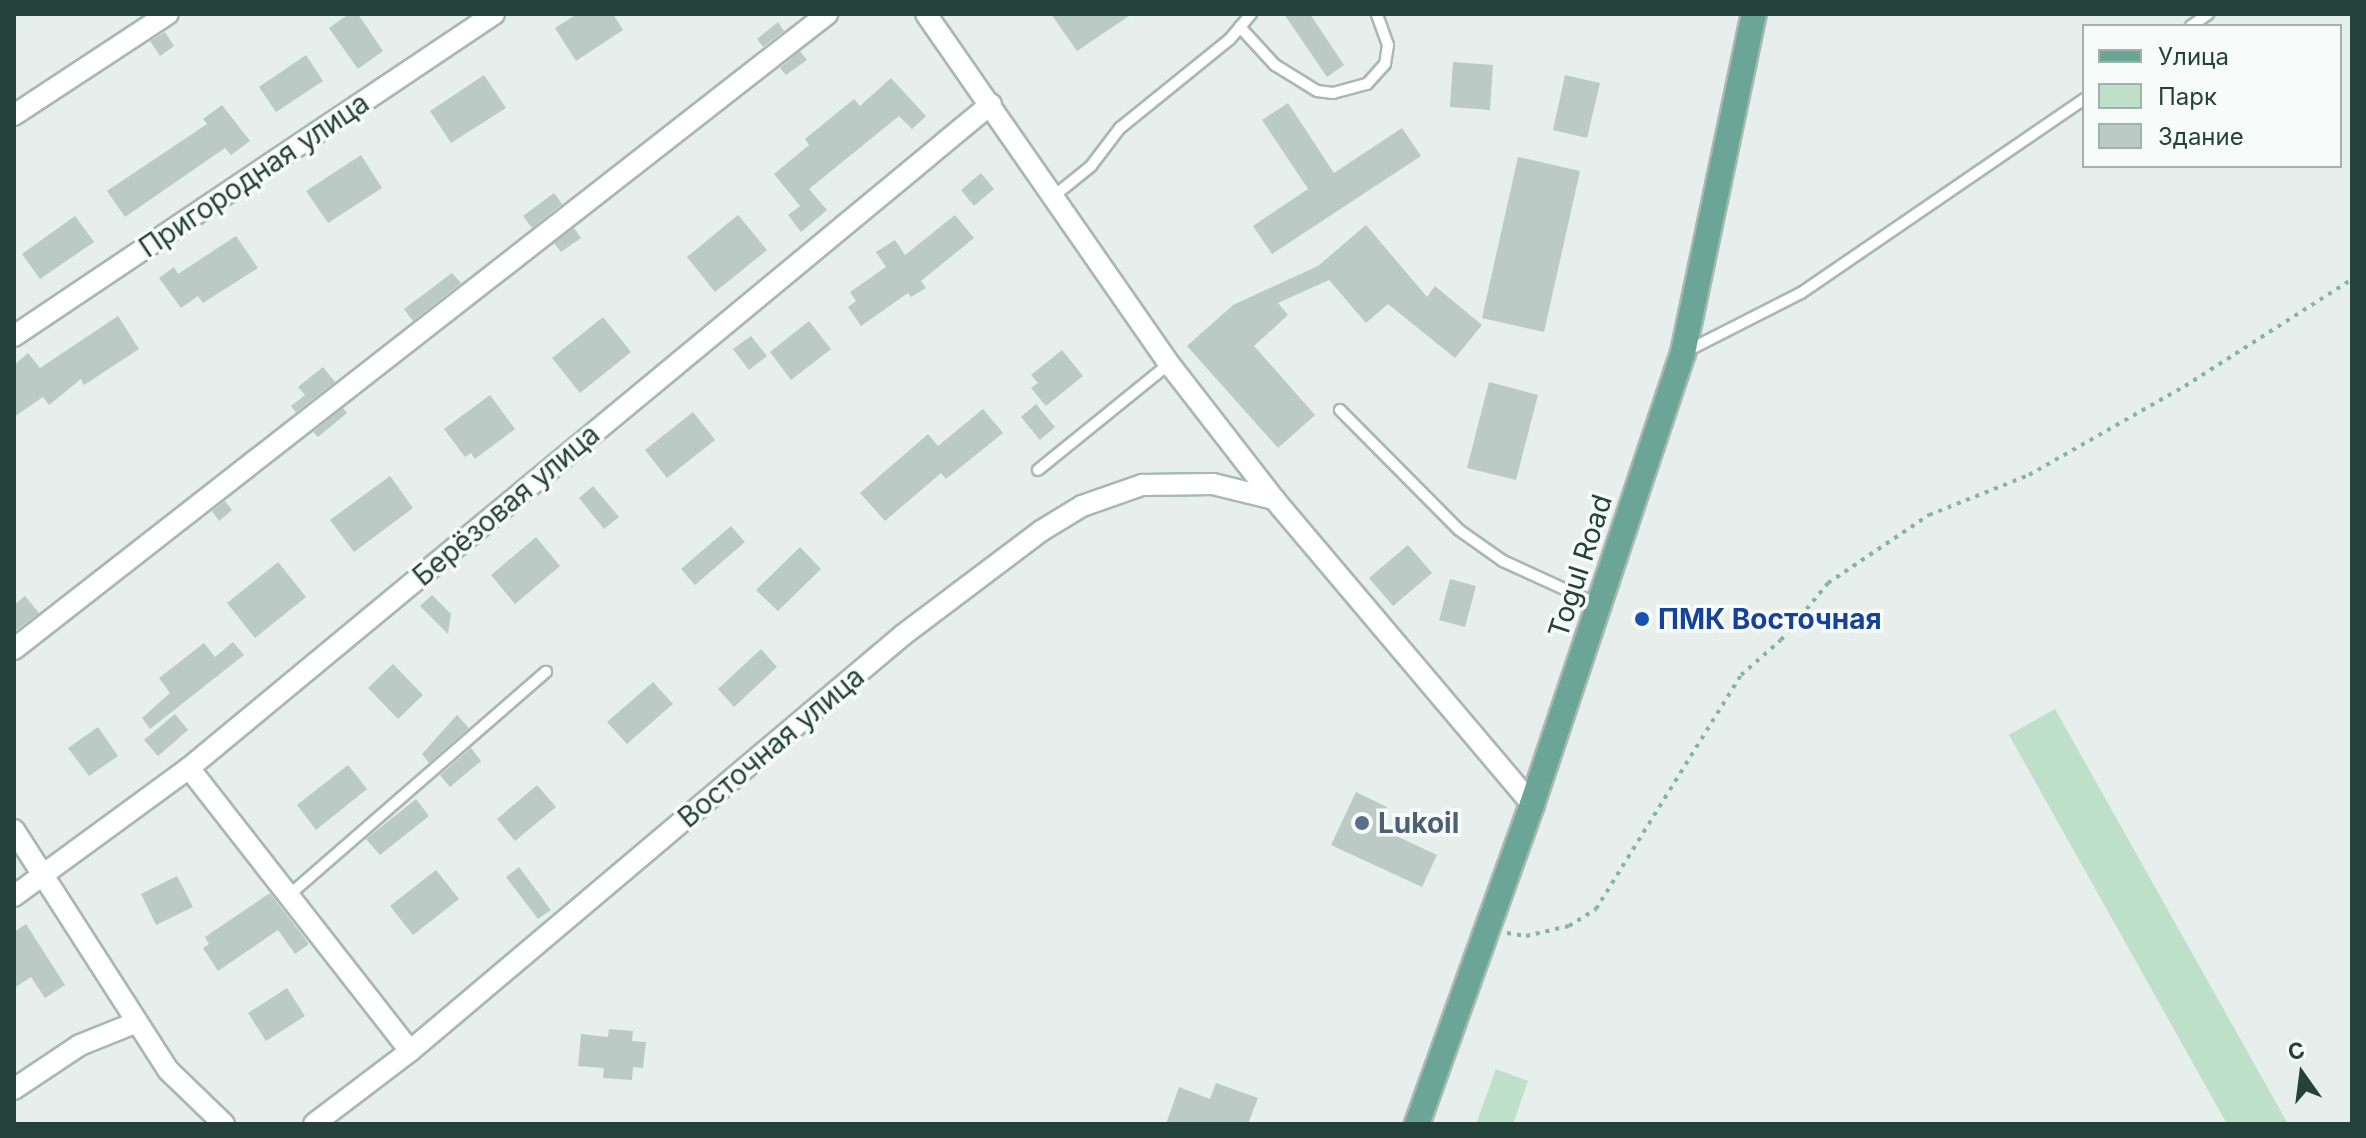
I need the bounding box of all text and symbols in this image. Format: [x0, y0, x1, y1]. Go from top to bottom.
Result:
legend [2082, 24, 2342, 168]
text: Улица [2158, 42, 2229, 71]
text: Парк [2158, 82, 2217, 111]
street label: Пригородная улица [133, 86, 375, 264]
text: Здание [2158, 122, 2244, 151]
street label: Берёзовая улица [406, 417, 606, 593]
street label: Togul Road [1541, 490, 1619, 642]
place label: ПМК Восточная [1658, 602, 1882, 636]
marker: ПМК Восточная [1633, 610, 1651, 628]
street label: Восточная улица [671, 660, 871, 834]
place label: Lukoil [1378, 806, 1459, 840]
marker: Lukoil [1353, 814, 1371, 832]
north arrow [2262, 1034, 2342, 1114]
text: С [2285, 1036, 2307, 1065]

